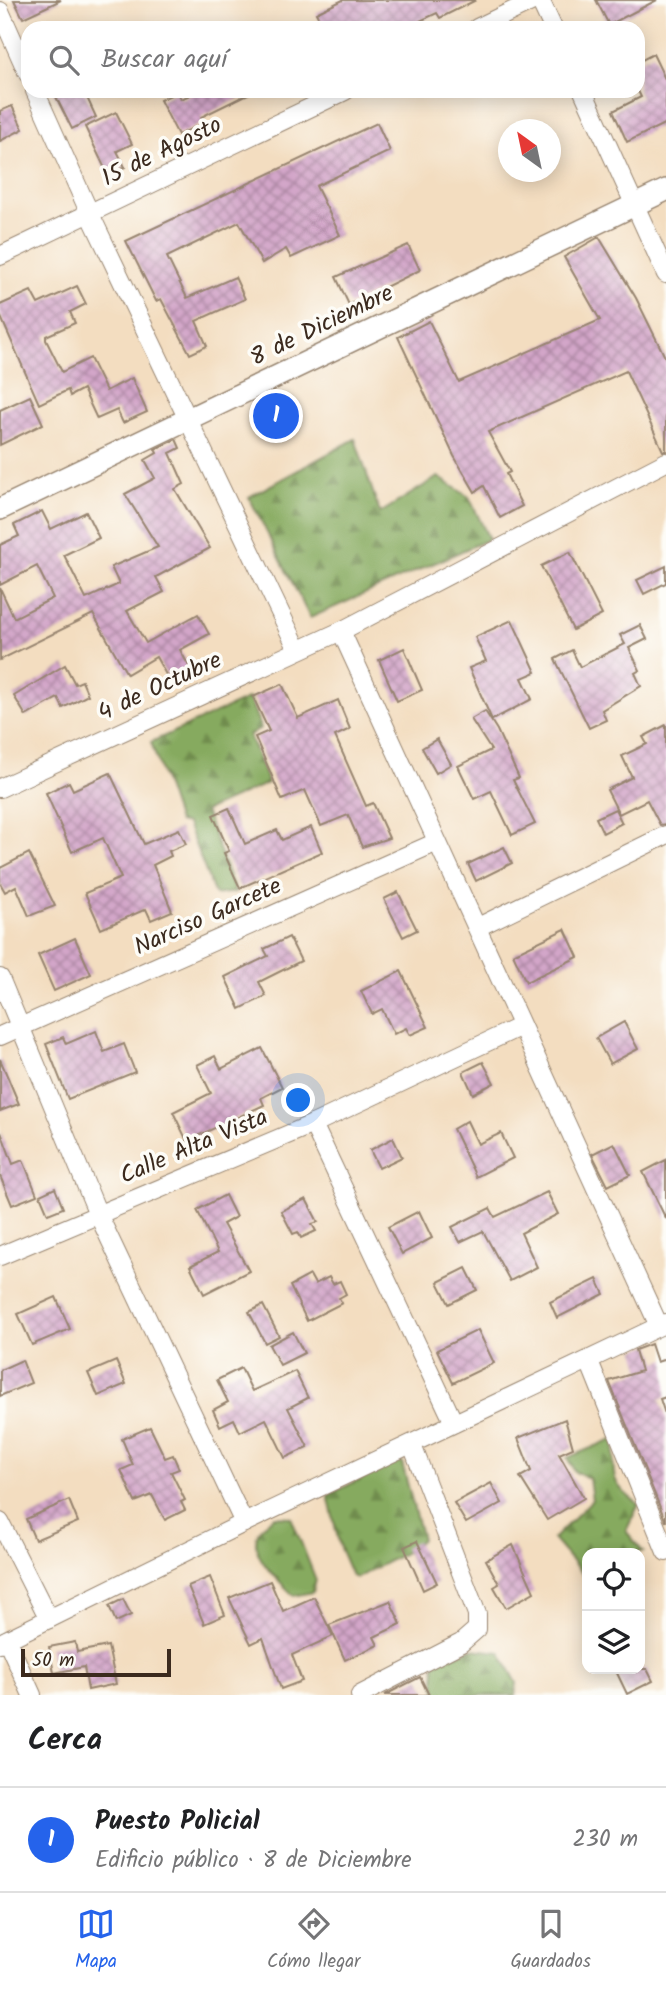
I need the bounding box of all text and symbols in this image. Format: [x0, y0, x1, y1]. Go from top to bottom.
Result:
search box [21, 21, 645, 98]
text: Buscar aquí [101, 39, 227, 81]
icon: search [45, 41, 83, 79]
street label: 15 de Agosto [95, 106, 229, 198]
north arrow [498, 119, 561, 182]
street label: 8 de Diciembre [244, 274, 401, 378]
pin: 1 [253, 390, 299, 442]
street label: 4 de Octubre [92, 641, 229, 733]
street label: Narciso Garcete [128, 867, 288, 967]
your location [281, 1083, 315, 1117]
street label: Calle Alta Vista [114, 1098, 274, 1196]
map controls [582, 1548, 645, 1674]
button: locate [582, 1548, 645, 1611]
button: layers [582, 1611, 645, 1674]
scale bar [21, 1646, 172, 1678]
text: 50 m [32, 1646, 74, 1676]
text: Cerca [28, 1717, 102, 1765]
text: Puesto Policial [95, 1801, 260, 1843]
text: 1 [48, 1822, 54, 1858]
text: 230 m [572, 1822, 638, 1858]
text: Edificio público · 8 de Diciembre [95, 1843, 411, 1879]
tab: Mapa [75, 1905, 117, 1977]
tab: Cómo llegar [267, 1905, 360, 1977]
tab: Guardados [510, 1905, 591, 1977]

